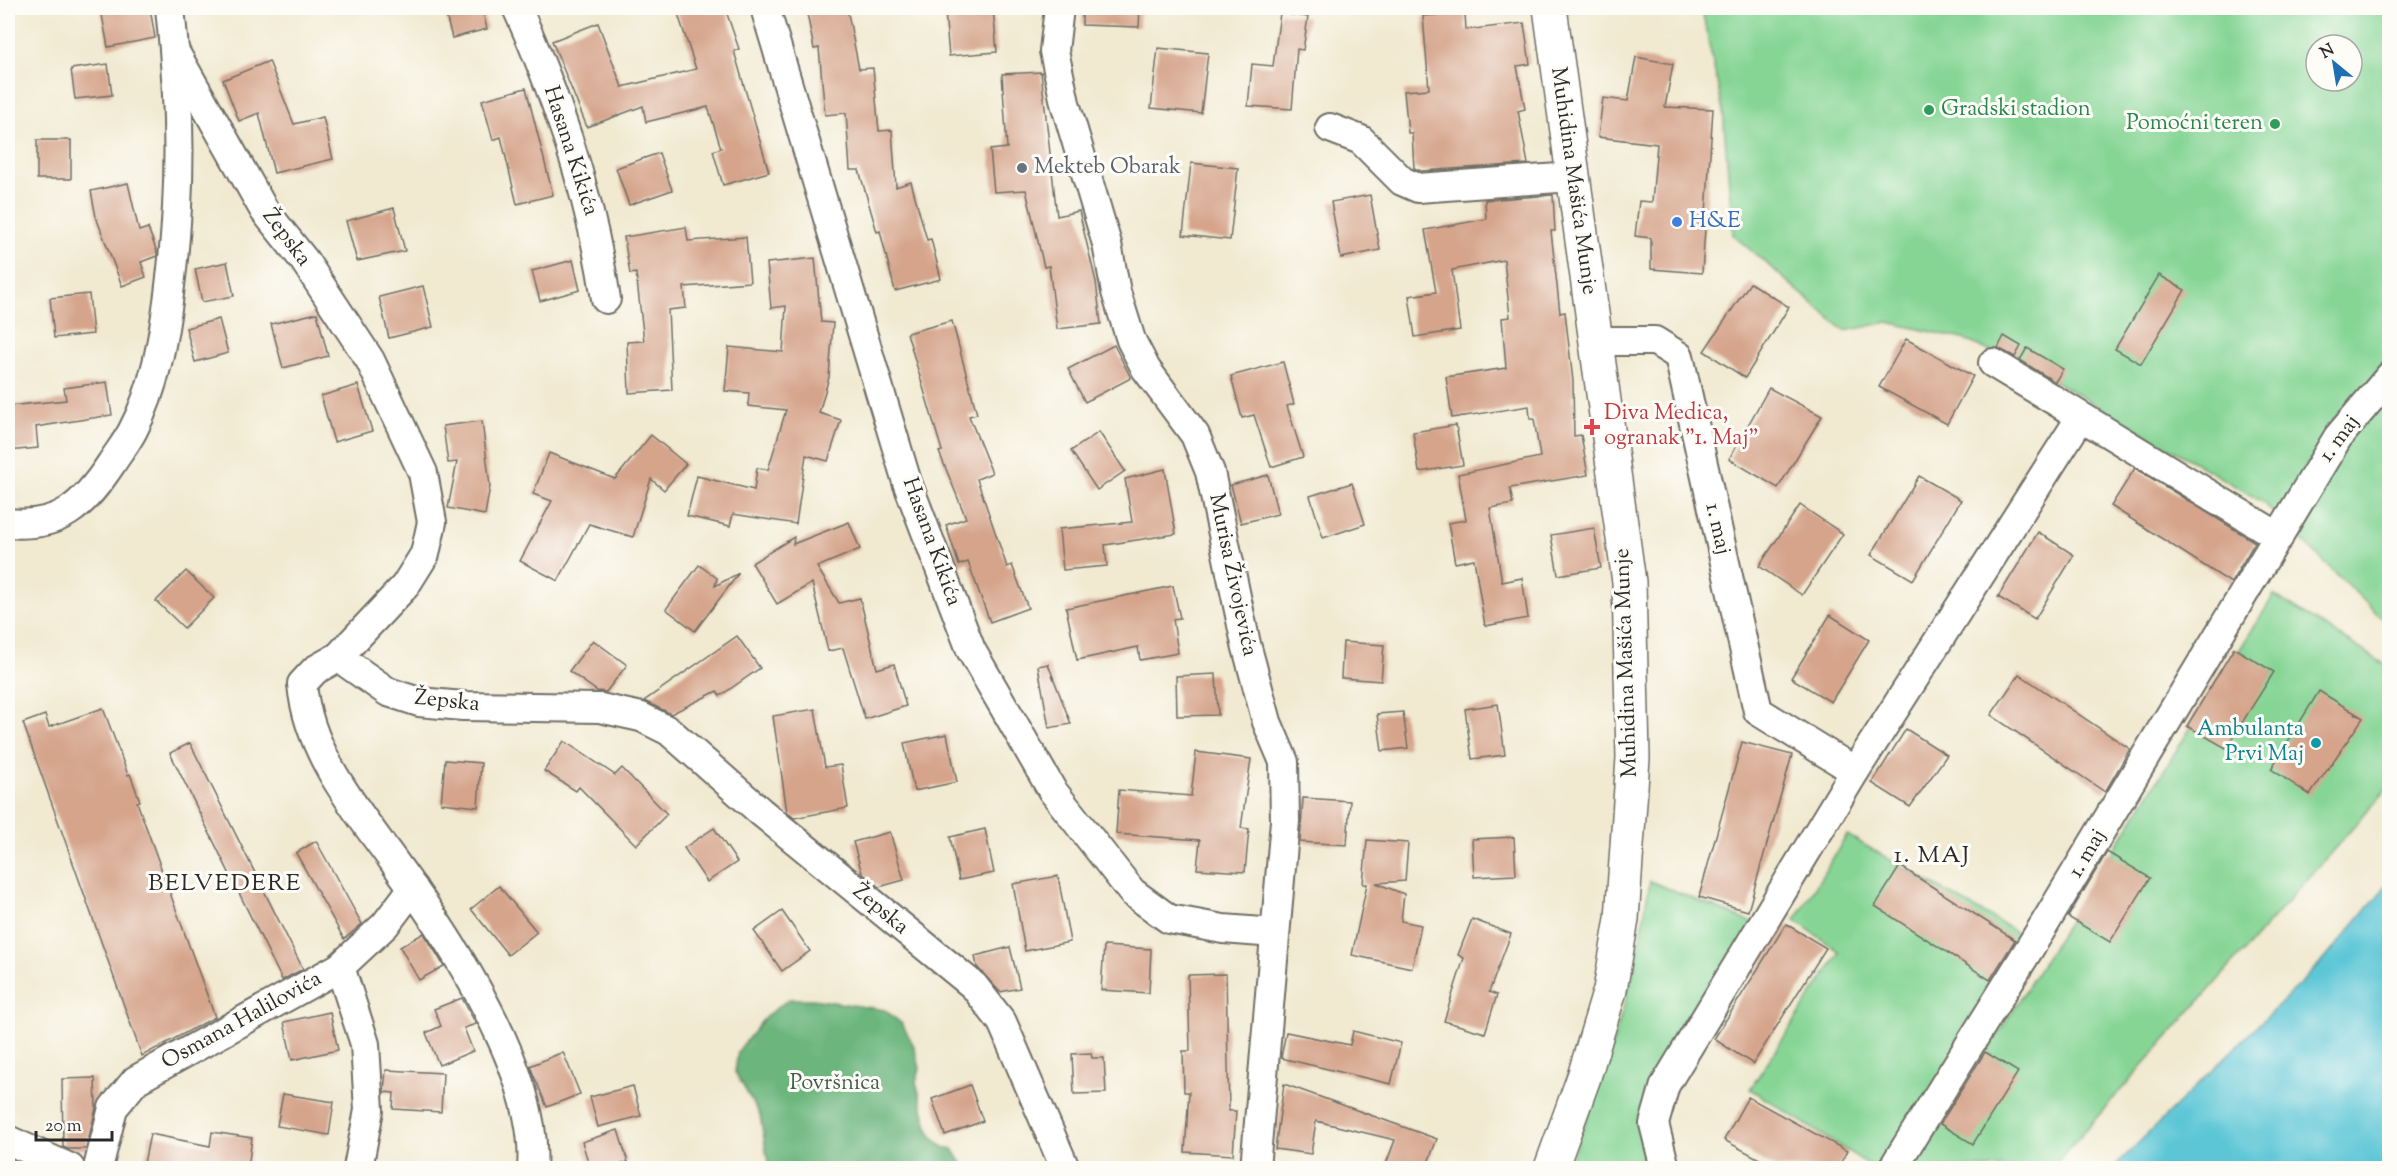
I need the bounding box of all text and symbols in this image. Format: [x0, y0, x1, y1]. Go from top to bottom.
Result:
north arrow [2304, 33, 2364, 93]
text: N [2316, 39, 2339, 65]
street label: Muhidina Mašića Munje [1541, 65, 1605, 297]
street label: Hasana Kikića [534, 82, 606, 220]
place label: Gradski stadion [1941, 94, 2091, 126]
marker: Gradski stadion [1922, 103, 1936, 117]
place label: Pomoćni teren [2126, 108, 2263, 140]
marker: Pomoćni teren [2268, 117, 2282, 131]
place label: Mekteb Obarak [1034, 152, 1181, 184]
marker: Mekteb Obarak [1015, 161, 1029, 175]
street label: Žepska [254, 202, 318, 274]
place label: H&E [1689, 206, 1741, 238]
marker: H&E [1670, 215, 1684, 229]
place label: Diva Medica, ogranak "1. Maj" [1604, 398, 1759, 455]
street label: 1. maj [2312, 409, 2368, 469]
marker: Diva Medica, ogranak "1. Maj" [1585, 420, 1599, 434]
street label: Hasana Kikića [893, 473, 969, 611]
street label: Murisa Živojevića [1199, 491, 1265, 659]
street label: 1. maj [1696, 500, 1738, 558]
street label: Muhidina Mašića Munje [1607, 548, 1647, 778]
street label: Žepska [413, 683, 481, 721]
place label: Ambulanta Prvi Maj [2197, 714, 2304, 771]
marker: Ambulanta Prvi Maj [2309, 736, 2323, 750]
street label: 1. maj [2061, 824, 2115, 884]
district label: 1. MAJ [1894, 839, 1970, 873]
district label: BELVEDERE [148, 867, 302, 901]
street label: Žepska [845, 877, 915, 943]
street label: Osmana Halilovića [156, 964, 328, 1078]
park label: Površnica [790, 1068, 880, 1100]
scale bar [36, 1104, 112, 1142]
text: 20 m [45, 1114, 82, 1140]

